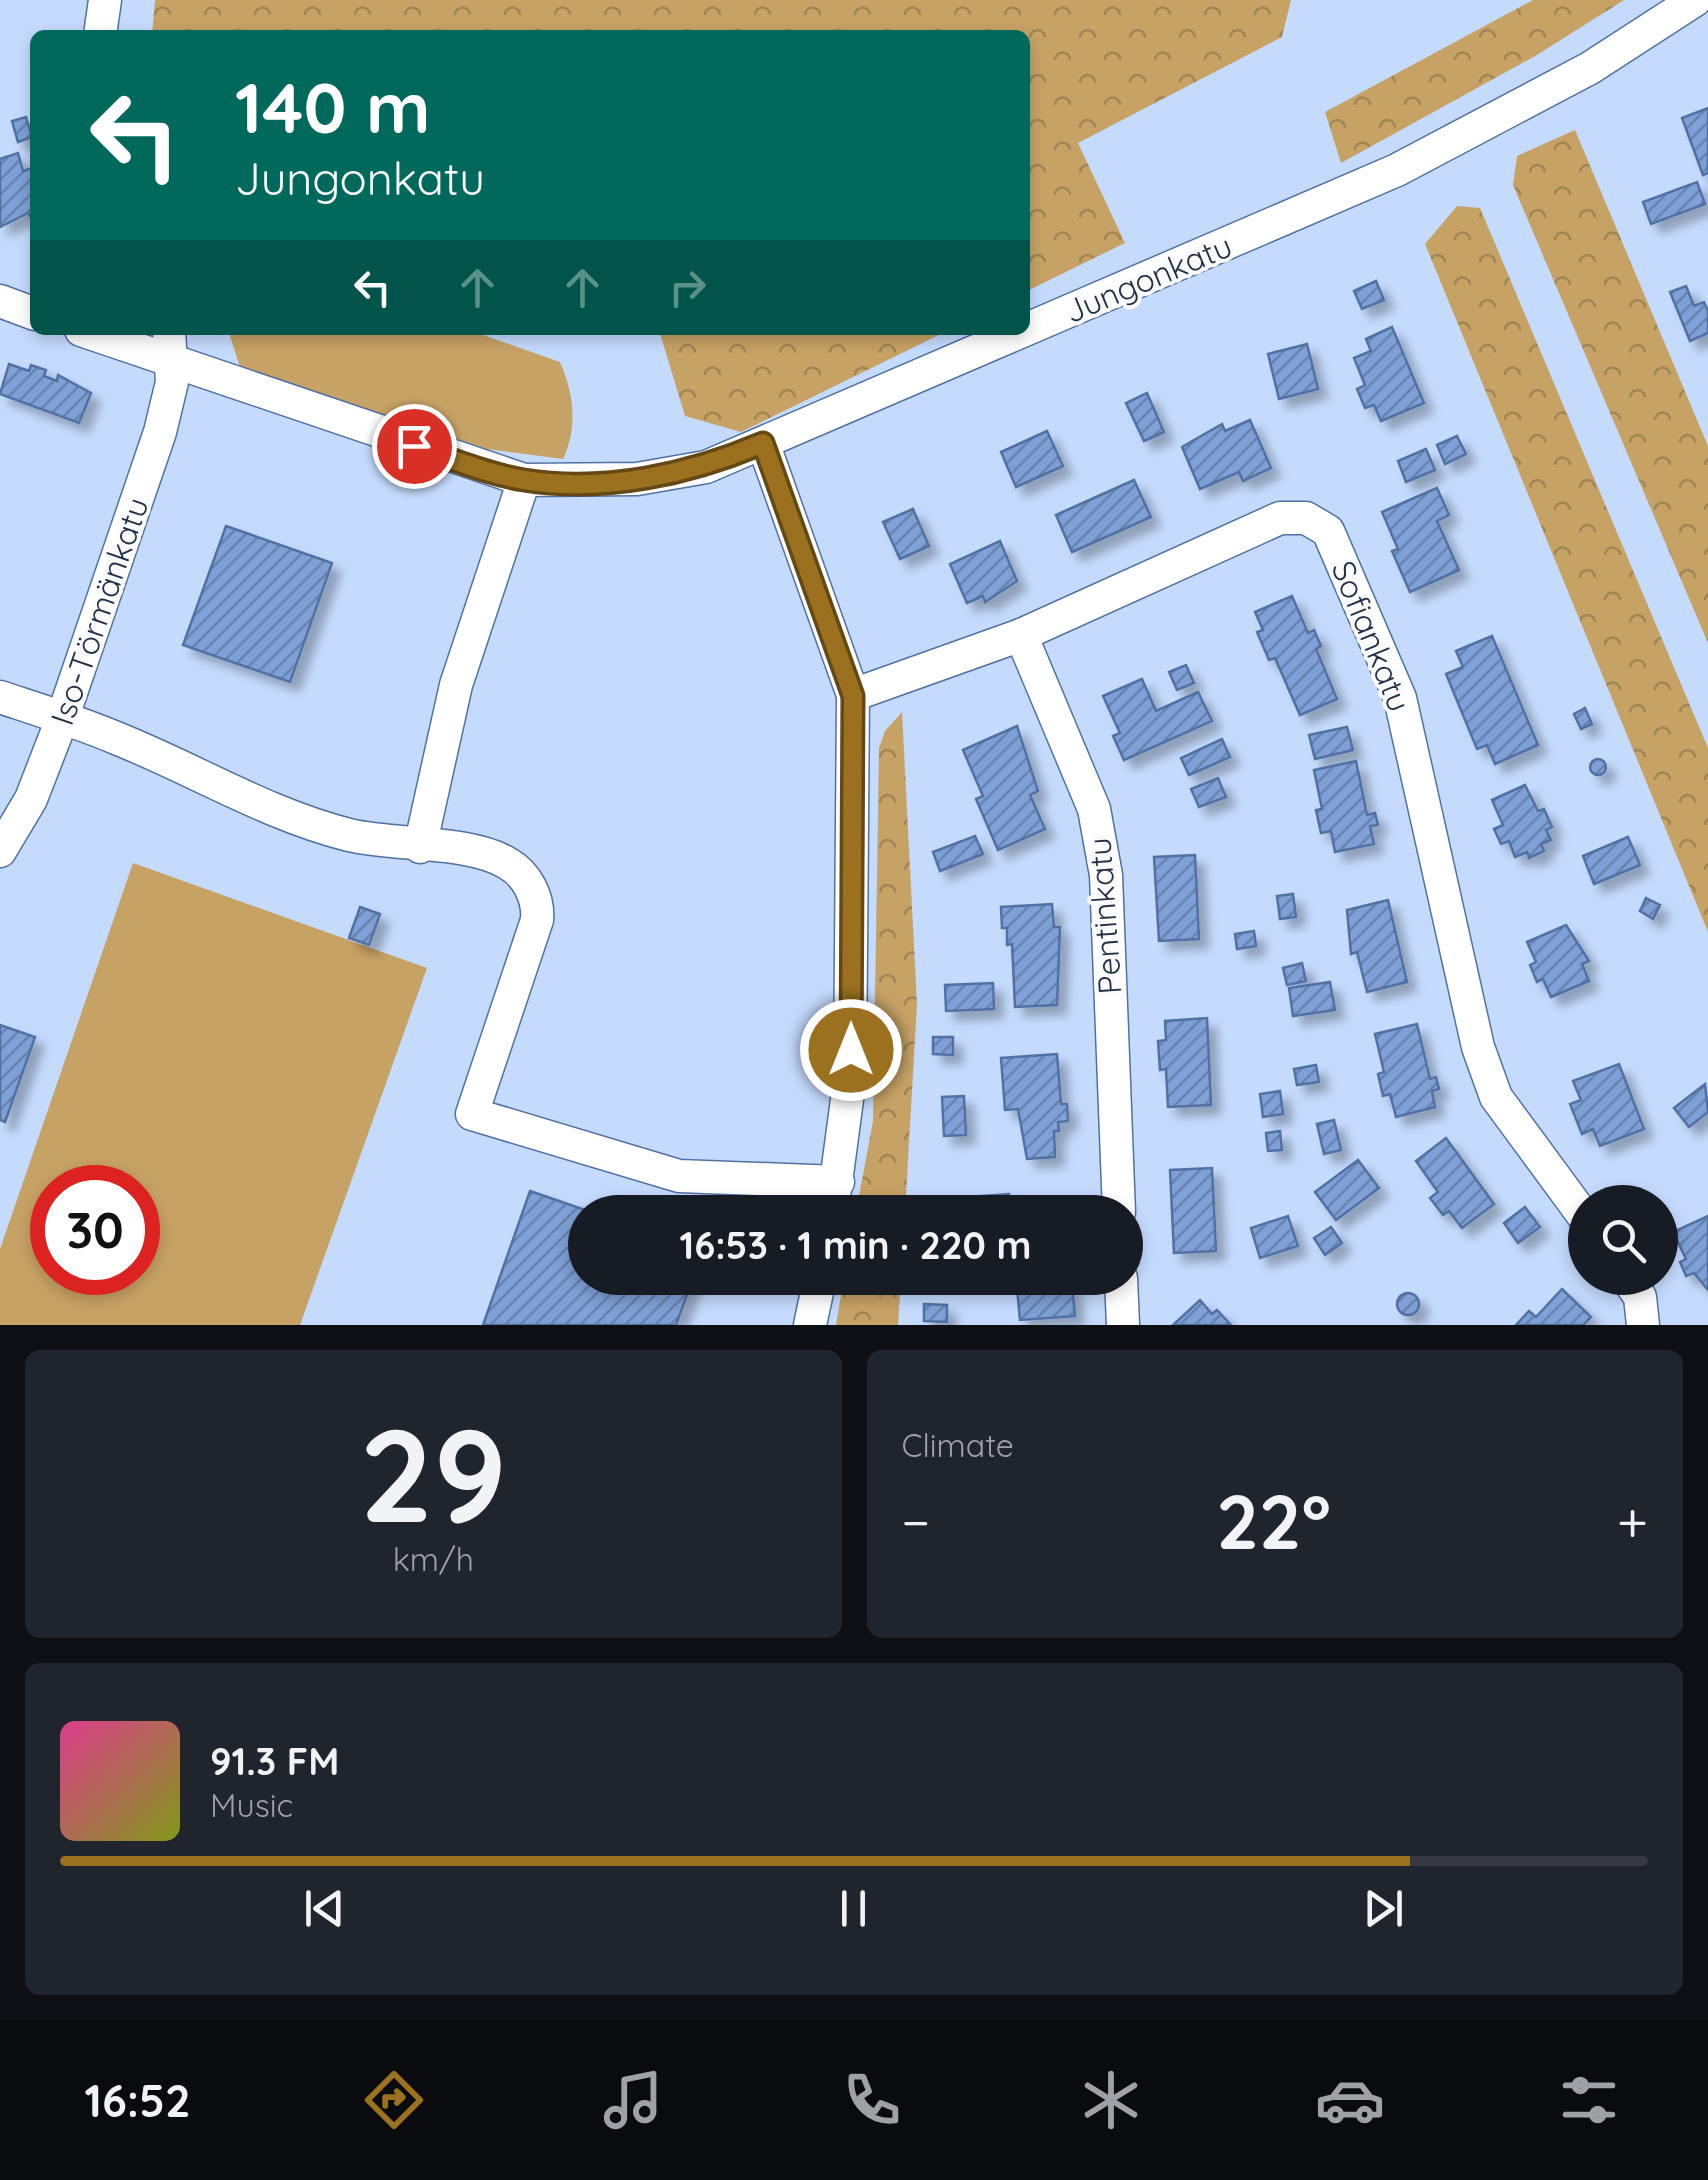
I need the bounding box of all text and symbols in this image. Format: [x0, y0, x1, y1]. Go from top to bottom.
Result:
text: 140 m [235, 63, 431, 151]
icon: left [70, 70, 200, 200]
text: Jungonkatu [235, 150, 485, 206]
street label: Jungonkatu [1058, 225, 1238, 331]
icon: left [345, 260, 400, 315]
icon: ahead [450, 260, 505, 315]
icon: ahead [555, 260, 610, 315]
icon: right [660, 260, 715, 315]
pin [372, 404, 457, 489]
icon: arrive [387, 419, 442, 474]
street label: Iso-Törmänkatu [41, 492, 157, 730]
street label: Sofiankatu [1324, 555, 1420, 717]
street label: Pentinkatu [1079, 836, 1129, 996]
position arrow [799, 998, 903, 1102]
speed limit sign: 30 [30, 1165, 160, 1295]
map controls [1568, 1185, 1678, 1295]
button: search [1568, 1185, 1678, 1295]
text: 16:53 · 1 min · 220 m [679, 1221, 1032, 1269]
text: 29 [359, 1392, 507, 1555]
text: Climate [902, 1425, 1014, 1465]
text: 22° [1216, 1474, 1331, 1568]
text: − [902, 1487, 930, 1556]
text: + [1617, 1487, 1648, 1556]
text: km/h [393, 1539, 474, 1579]
text: 91.3 FM [210, 1737, 339, 1785]
text: Music [210, 1785, 293, 1825]
icon: previous [297, 1881, 352, 1936]
icon: pause [826, 1881, 881, 1936]
icon: next [1356, 1881, 1411, 1936]
icon: directions [359, 2065, 429, 2135]
icon: music [598, 2065, 668, 2135]
icon: phone [837, 2065, 907, 2135]
icon: climate [1076, 2065, 1146, 2135]
icon: car [1315, 2065, 1385, 2135]
icon: filters [1554, 2065, 1624, 2135]
text: 16:52 [84, 2072, 191, 2128]

